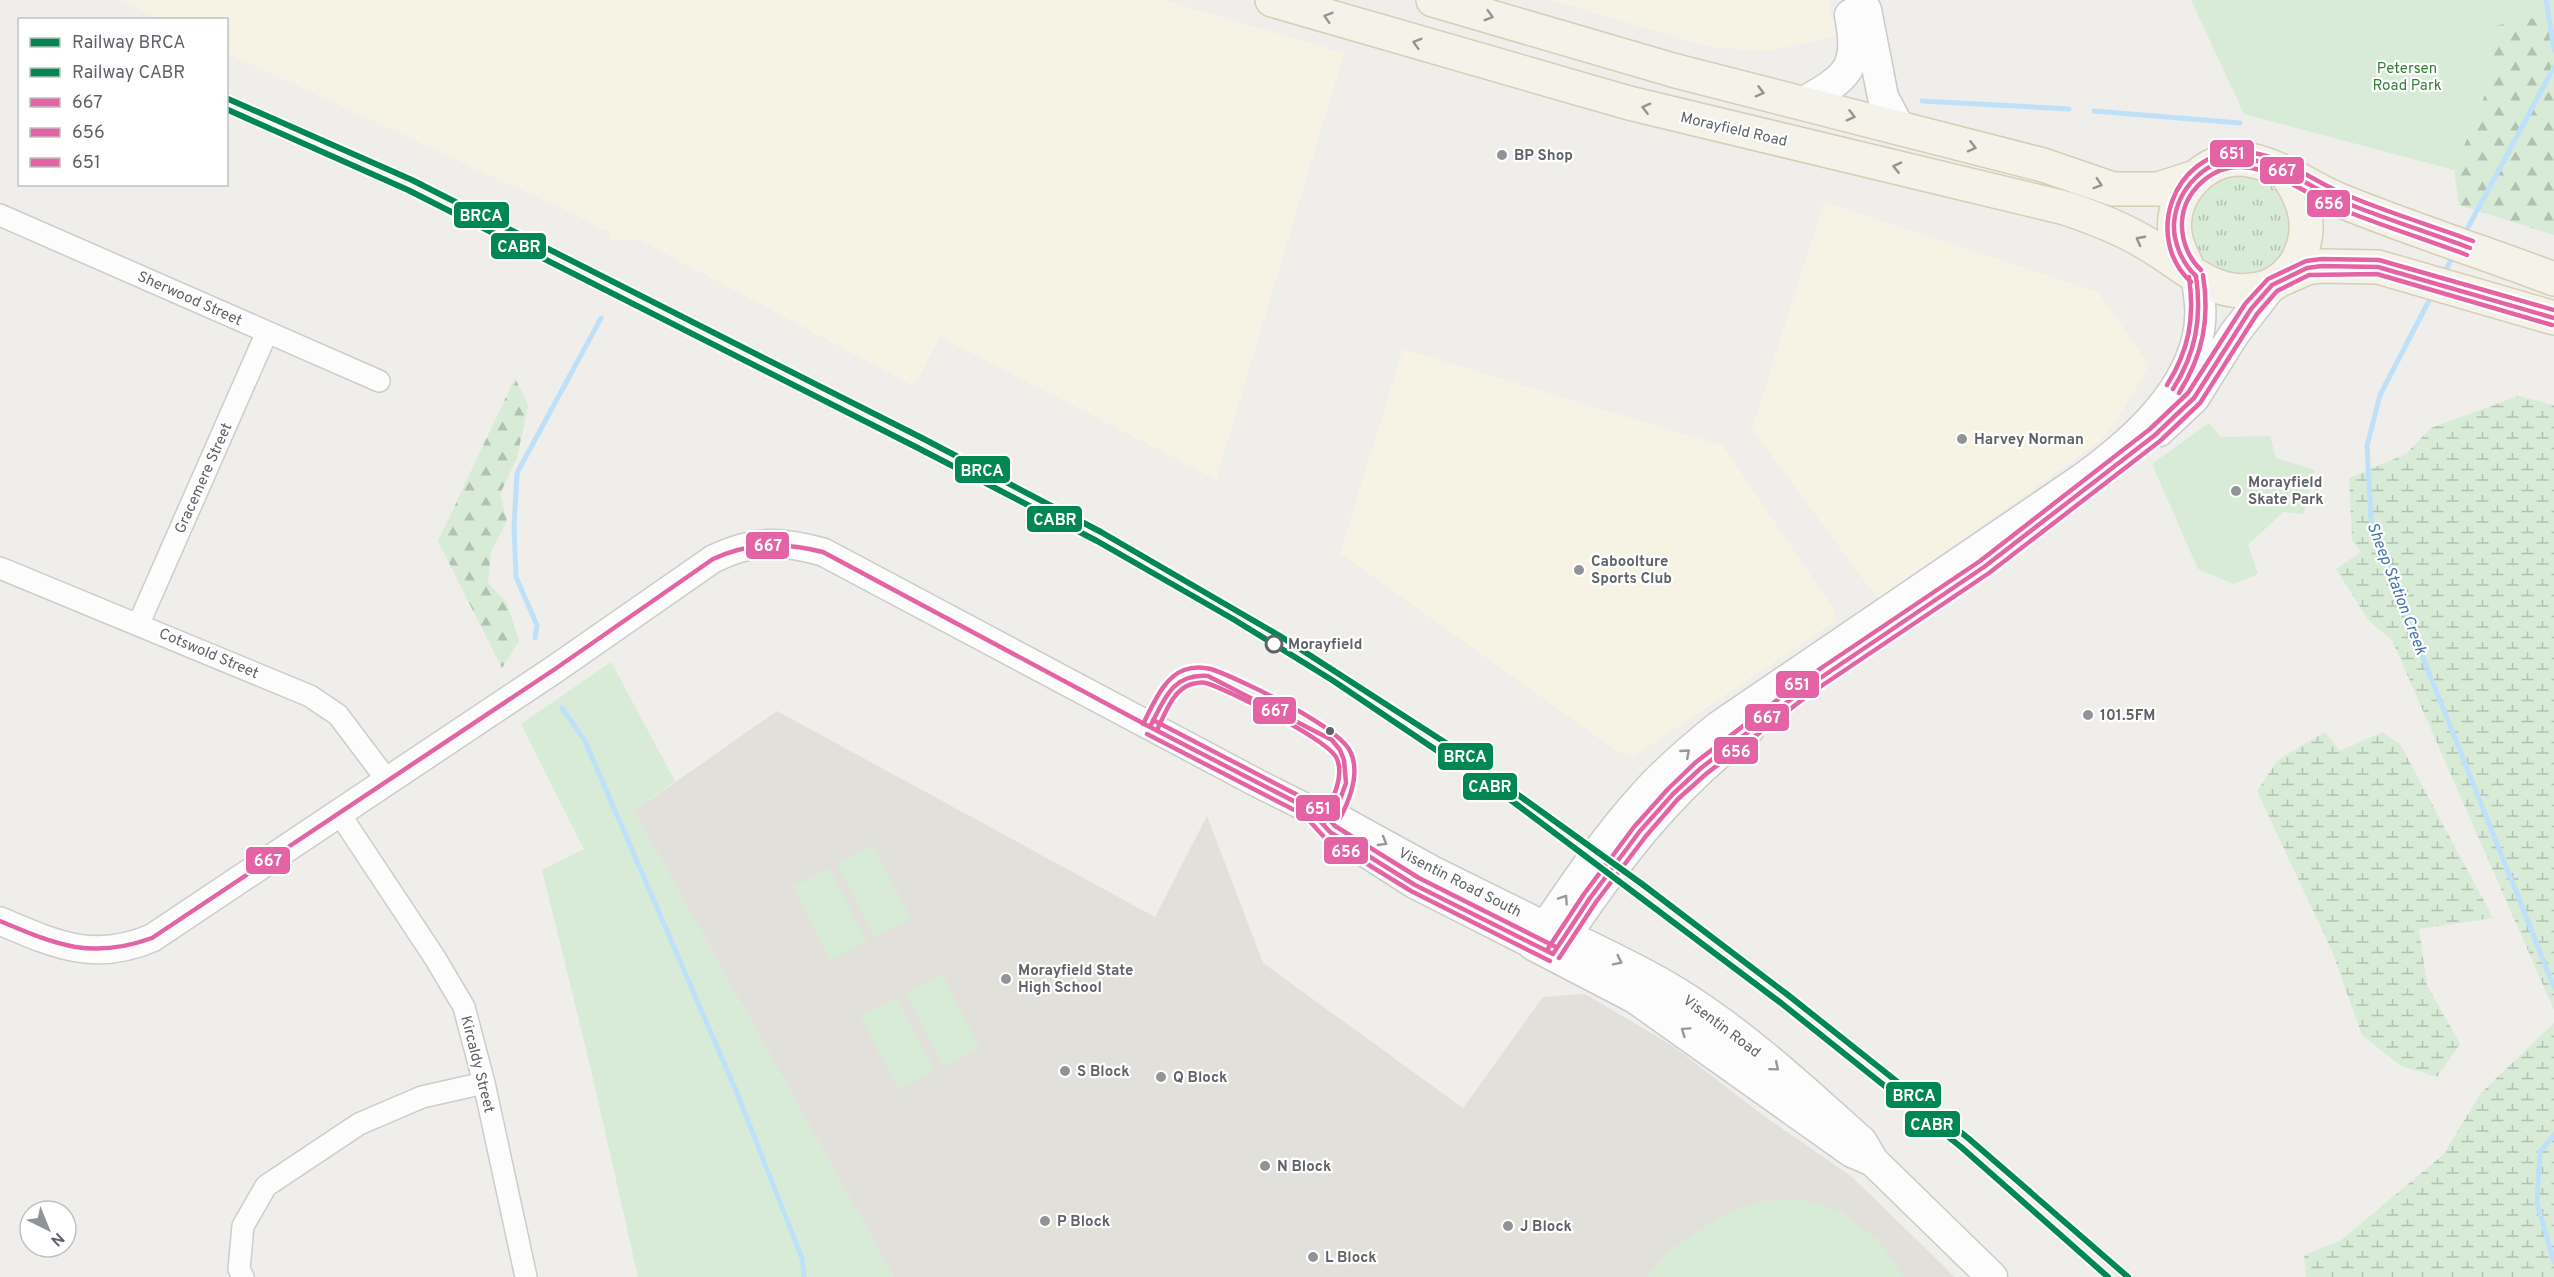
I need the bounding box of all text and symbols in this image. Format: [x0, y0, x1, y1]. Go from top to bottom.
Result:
one-way arrow [1484, 9, 1494, 22]
one-way arrow [1323, 12, 1334, 24]
legend [18, 18, 228, 186]
text: Railway BRCA [72, 32, 185, 55]
one-way arrow [1412, 38, 1423, 50]
park label: Petersen Road Park [2372, 60, 2442, 96]
text: Railway CABR [72, 62, 185, 85]
one-way arrow [1755, 85, 1765, 98]
text: 667 [72, 92, 103, 115]
one-way arrow [1641, 102, 1651, 115]
street label: Morayfield Road [1678, 109, 1789, 152]
one-way arrow [1846, 109, 1856, 122]
text: 656 [72, 122, 105, 145]
line badge: 651 [2209, 139, 2255, 168]
one-way arrow [1967, 140, 1977, 153]
text: 651 [2219, 145, 2245, 165]
place label: BP Shop [1514, 147, 1573, 166]
marker: BP Shop [1495, 148, 1509, 162]
text: 651 [72, 152, 101, 175]
line badge: 667 [2259, 156, 2305, 185]
one-way arrow [1893, 161, 1903, 174]
text: 667 [2268, 162, 2296, 182]
one-way arrow [2092, 177, 2103, 190]
line badge: 656 [2306, 189, 2351, 218]
text: 656 [2314, 195, 2344, 215]
line badge: BRCA [453, 201, 510, 229]
text: BRCA [459, 207, 503, 227]
line badge: CABR [490, 232, 547, 260]
one-way arrow [2135, 235, 2146, 247]
text: CABR [497, 238, 541, 258]
street label: Sherwood Street [134, 268, 245, 331]
street label: Gracemere Street [171, 420, 237, 537]
place label: Harvey Norman [1974, 431, 2084, 450]
marker: Harvey Norman [1955, 432, 1969, 446]
line badge: BRCA [954, 455, 1011, 484]
text: BRCA [960, 462, 1004, 482]
place label: Morayfield Skate Park [2248, 474, 2324, 510]
marker: Morayfield Skate Park [2229, 484, 2243, 498]
line badge: CABR [1026, 505, 1083, 533]
text: CABR [1033, 511, 1077, 531]
water label: Sheep Station Creek [2362, 520, 2431, 658]
line badge: 667 [745, 531, 790, 560]
text: 667 [754, 537, 782, 557]
place label: Caboolture Sports Club [1591, 553, 1672, 589]
marker: Caboolture Sports Club [1572, 563, 1586, 577]
street label: Cotswold Street [156, 625, 261, 684]
marker: Morayfield [1265, 635, 1283, 653]
place label: Morayfield [1288, 636, 1362, 655]
line badge: 651 [1775, 670, 1820, 699]
text: 651 [1784, 676, 1810, 696]
line badge: 667 [1252, 696, 1297, 725]
text: 667 [1261, 702, 1289, 722]
line badge: 667 [1744, 703, 1790, 732]
place label: 101.5FM [2100, 707, 2156, 726]
marker: 101.5FM [2081, 708, 2095, 722]
text: 667 [1753, 709, 1781, 729]
unlabelled marker [1324, 725, 1336, 737]
line badge: 656 [1713, 736, 1759, 765]
line badge: BRCA [1437, 742, 1494, 771]
text: 656 [1721, 743, 1751, 763]
text: BRCA [1443, 748, 1487, 768]
one-way arrow [1679, 749, 1690, 760]
line badge: CABR [1462, 772, 1518, 801]
text: CABR [1468, 778, 1512, 798]
line badge: 651 [1295, 794, 1341, 822]
text: 651 [1305, 800, 1331, 820]
one-way arrow [1377, 834, 1387, 846]
line badge: 656 [1323, 836, 1369, 865]
text: 656 [1331, 843, 1361, 863]
street label: Visentin Road South [1395, 844, 1524, 923]
line badge: 667 [245, 846, 291, 875]
text: 667 [254, 852, 282, 872]
one-way arrow [1557, 894, 1568, 905]
one-way arrow [1612, 953, 1623, 965]
place label: Morayfield State High School [1018, 962, 1133, 998]
marker: Morayfield State High School [999, 972, 1013, 986]
street label: Visentin Road [1678, 992, 1764, 1063]
street label: Kircaldy Street [455, 1014, 498, 1115]
one-way arrow [1680, 1028, 1691, 1039]
one-way arrow [1768, 1059, 1779, 1070]
place label: S Block [1077, 1063, 1130, 1082]
marker: S Block [1058, 1064, 1072, 1078]
place label: Q Block [1173, 1069, 1227, 1088]
marker: Q Block [1154, 1070, 1168, 1084]
line badge: BRCA [1885, 1081, 1942, 1109]
text: BRCA [1892, 1087, 1936, 1107]
line badge: CABR [1904, 1110, 1961, 1138]
text: CABR [1910, 1116, 1954, 1136]
place label: N Block [1277, 1158, 1331, 1177]
marker: N Block [1258, 1159, 1272, 1173]
north arrow [18, 1199, 78, 1259]
place label: P Block [1057, 1213, 1110, 1232]
marker: P Block [1038, 1214, 1052, 1228]
place label: J Block [1520, 1218, 1572, 1237]
marker: J Block [1501, 1219, 1515, 1233]
text: N [46, 1227, 68, 1250]
place label: L Block [1325, 1249, 1377, 1268]
marker: L Block [1306, 1250, 1320, 1264]

